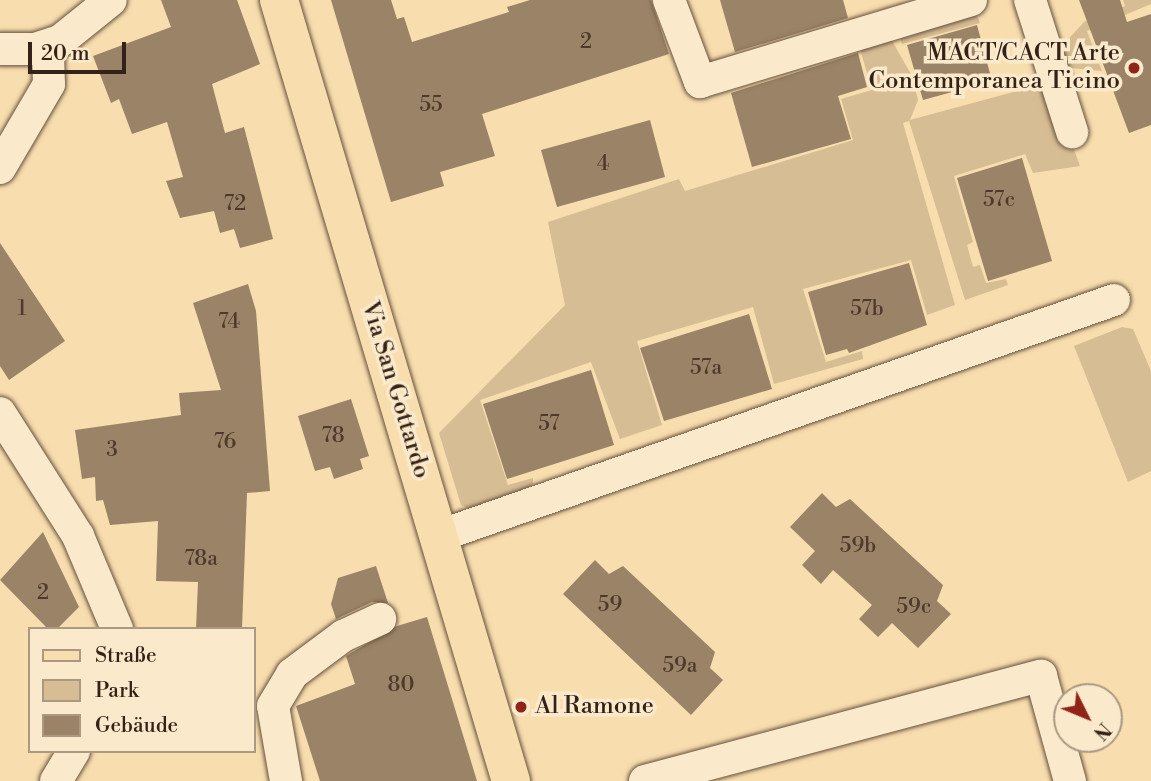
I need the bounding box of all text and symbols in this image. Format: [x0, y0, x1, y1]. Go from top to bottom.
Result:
scale bar [32, 28, 130, 72]
house number: 2 [580, 29, 592, 55]
place label: MACT/CACT Arte Contemporanea Ticino [869, 40, 1120, 96]
text: 20 m [41, 41, 90, 67]
marker: MACT/CACT Arte Contemporanea Ticino [1126, 60, 1142, 76]
house number: 55 [419, 92, 443, 118]
house number: 4 [597, 151, 609, 177]
house number: 57c [983, 187, 1015, 213]
house number: 72 [224, 191, 246, 217]
house number: 1 [17, 296, 27, 322]
house number: 57b [850, 296, 884, 322]
street label: Via San Gottardo [354, 298, 436, 482]
house number: 74 [218, 309, 240, 335]
house number: 57a [690, 355, 722, 381]
house number: 57 [538, 411, 560, 437]
house number: 78 [321, 423, 345, 449]
house number: 76 [214, 429, 236, 455]
house number: 3 [106, 437, 118, 463]
house number: 59b [840, 533, 876, 559]
house number: 78a [184, 546, 218, 572]
house number: 2 [37, 580, 49, 606]
house number: 59 [598, 592, 622, 618]
house number: 59c [897, 594, 931, 620]
legend [28, 627, 256, 753]
text: Straße [95, 643, 157, 669]
house number: 59a [663, 653, 697, 679]
house number: 80 [388, 672, 414, 698]
text: Park [95, 678, 139, 704]
north arrow [1053, 683, 1123, 753]
place label: Al Ramone [535, 693, 654, 721]
marker: Al Ramone [513, 699, 529, 715]
text: Gebäude [95, 713, 178, 739]
text: N [1088, 717, 1116, 745]

